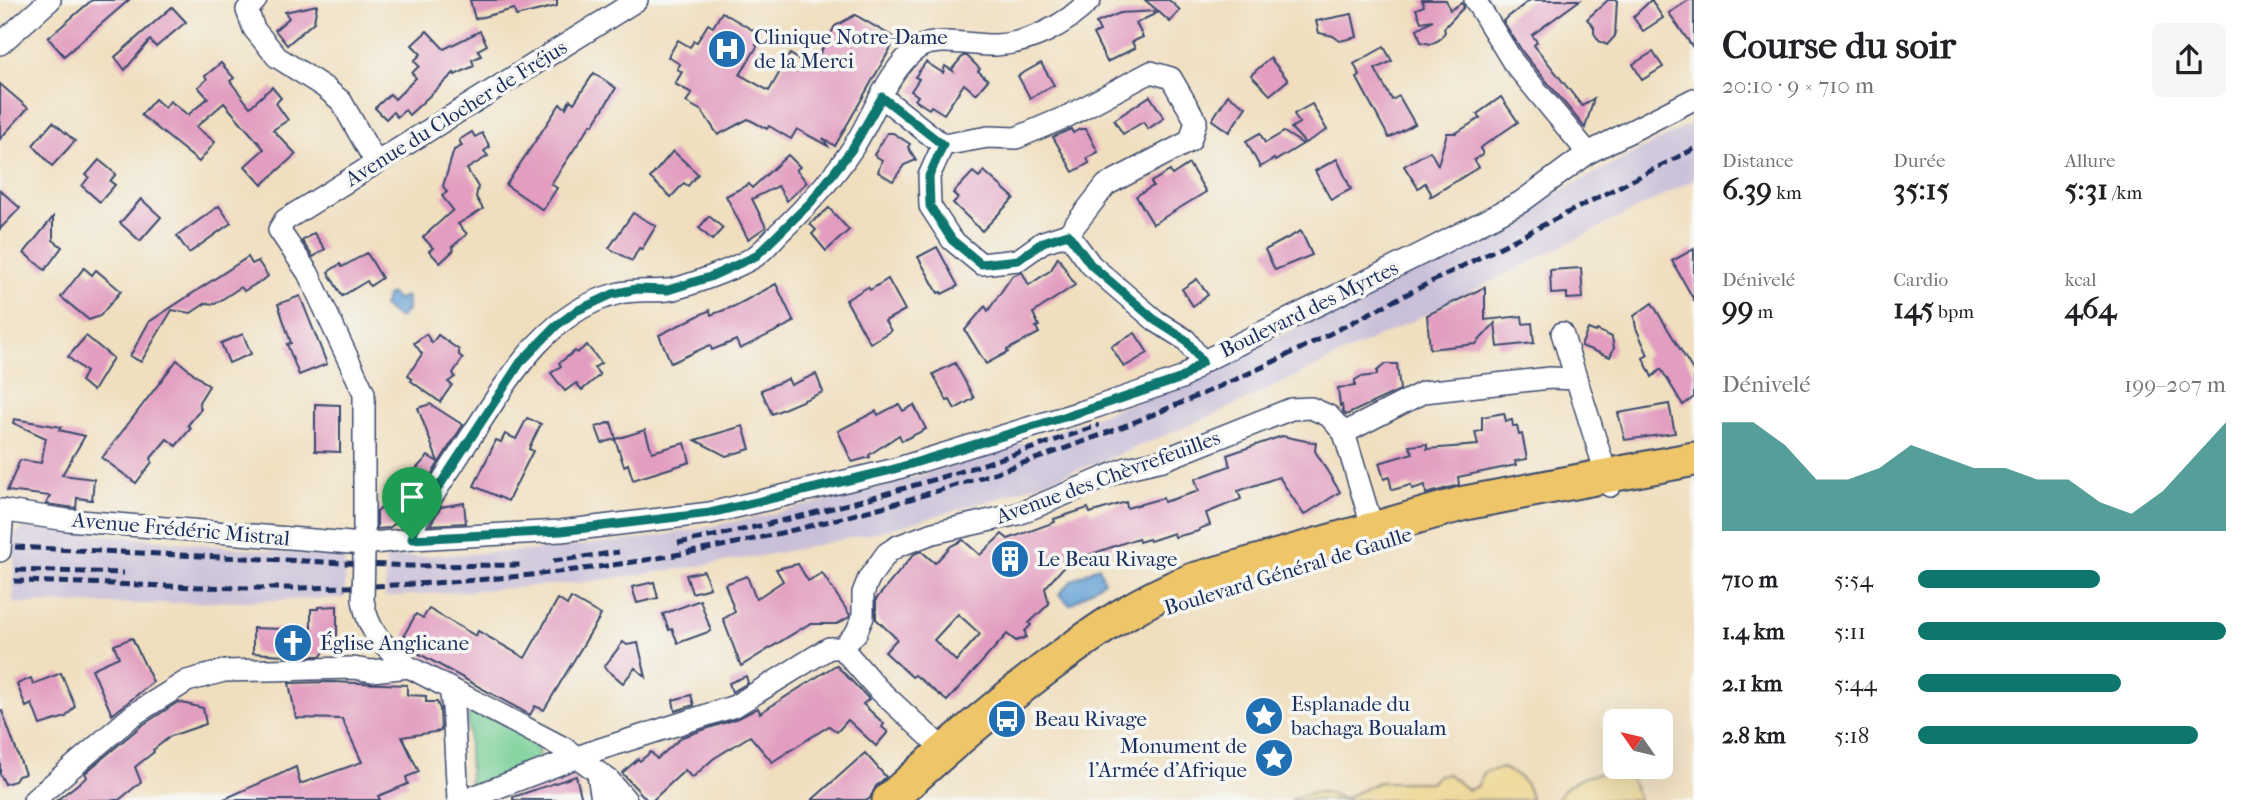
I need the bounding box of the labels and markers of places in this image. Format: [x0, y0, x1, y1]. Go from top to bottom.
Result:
place label: Clinique Notre-Dame de la Merci [754, 25, 948, 73]
hospital icon: Clinique Notre-Dame de la Merci [706, 28, 748, 70]
pin [382, 467, 442, 539]
building icon: Le Beau Rivage [989, 538, 1031, 580]
place label: Le Beau Rivage [1037, 547, 1177, 571]
church icon: Église Anglicane [272, 622, 314, 664]
place label: Église Anglicane [320, 631, 469, 655]
place label: Esplanade du bachaga Boualam [1290, 692, 1447, 740]
place icon: Esplanade du bachaga Boualam [1243, 695, 1285, 737]
bus stop icon: Beau Rivage [986, 698, 1028, 740]
place label: Beau Rivage [1034, 707, 1147, 731]
place label: Monument de l'Armée d'Afrique [1088, 734, 1247, 782]
place icon: Monument de l'Armée d'Afrique [1253, 737, 1295, 779]

